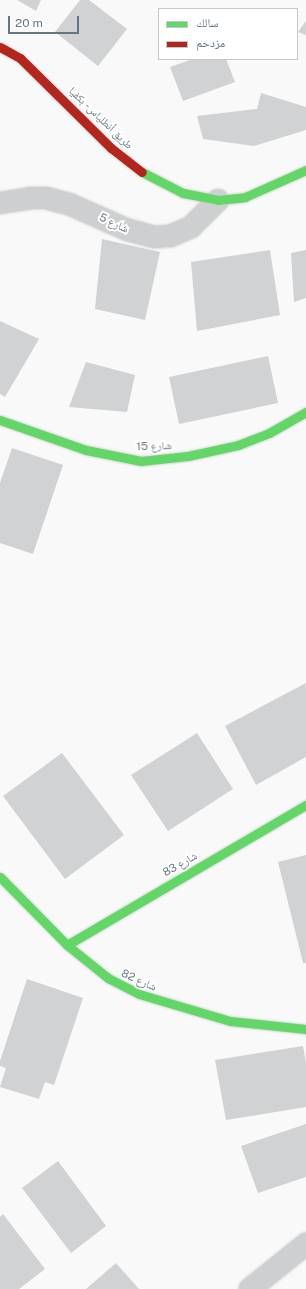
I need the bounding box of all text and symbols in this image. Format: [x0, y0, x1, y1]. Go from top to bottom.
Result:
scale bar [10, 8, 81, 34]
legend [158, 8, 298, 60]
text: 20 m [15, 16, 43, 30]
text: سالك [196, 16, 218, 30]
text: مزدحم [196, 36, 225, 50]
street label: طريق أنطلياس - بكفيا [65, 83, 137, 153]
street label: شارع 5 [97, 211, 131, 235]
street label: شارع 15 [136, 439, 172, 453]
street label: شارع 83 [160, 849, 200, 879]
street label: شارع 82 [119, 966, 159, 994]

